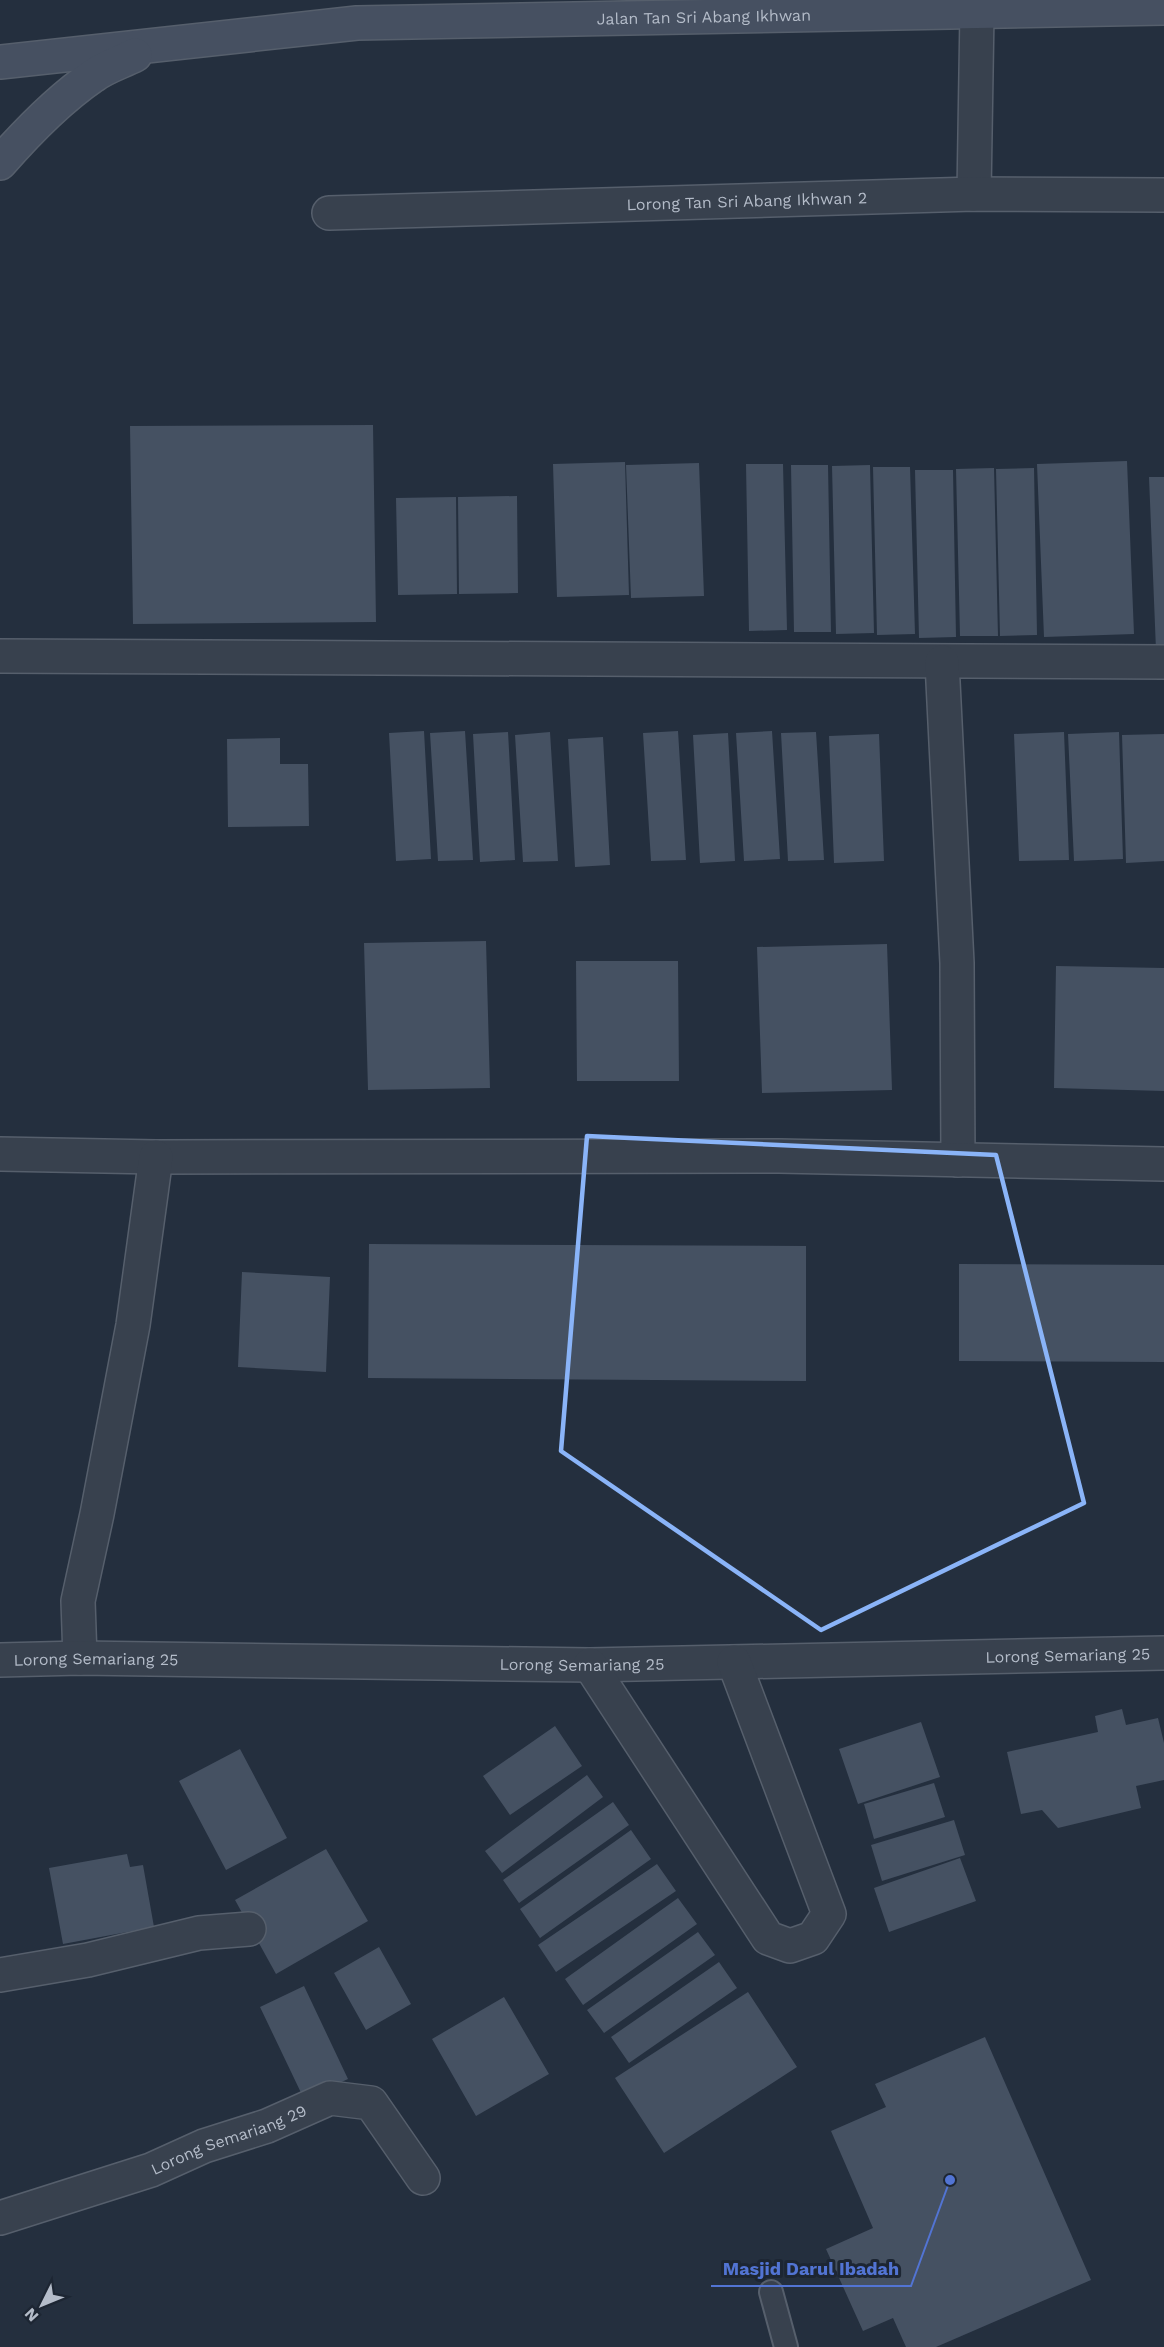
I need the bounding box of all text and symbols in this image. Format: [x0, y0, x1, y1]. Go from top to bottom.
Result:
street label: Jalan Tan Sri Abang Ikhwan [597, 5, 811, 28]
street label: Lorong Tan Sri Abang Ikhwan 2 [626, 188, 867, 214]
street label: Lorong Semariang 25 [985, 1644, 1150, 1666]
street label: Lorong Semariang 25 [13, 1648, 179, 1669]
street label: Lorong Semariang 25 [499, 1654, 665, 1675]
street label: Lorong Semariang 29 [148, 2100, 309, 2178]
callout: Masjid Darul Ibadah [711, 2250, 911, 2286]
text: Masjid Darul Ibadah [723, 2258, 899, 2279]
north arrow [12, 2275, 72, 2335]
text: N [20, 2304, 42, 2326]

